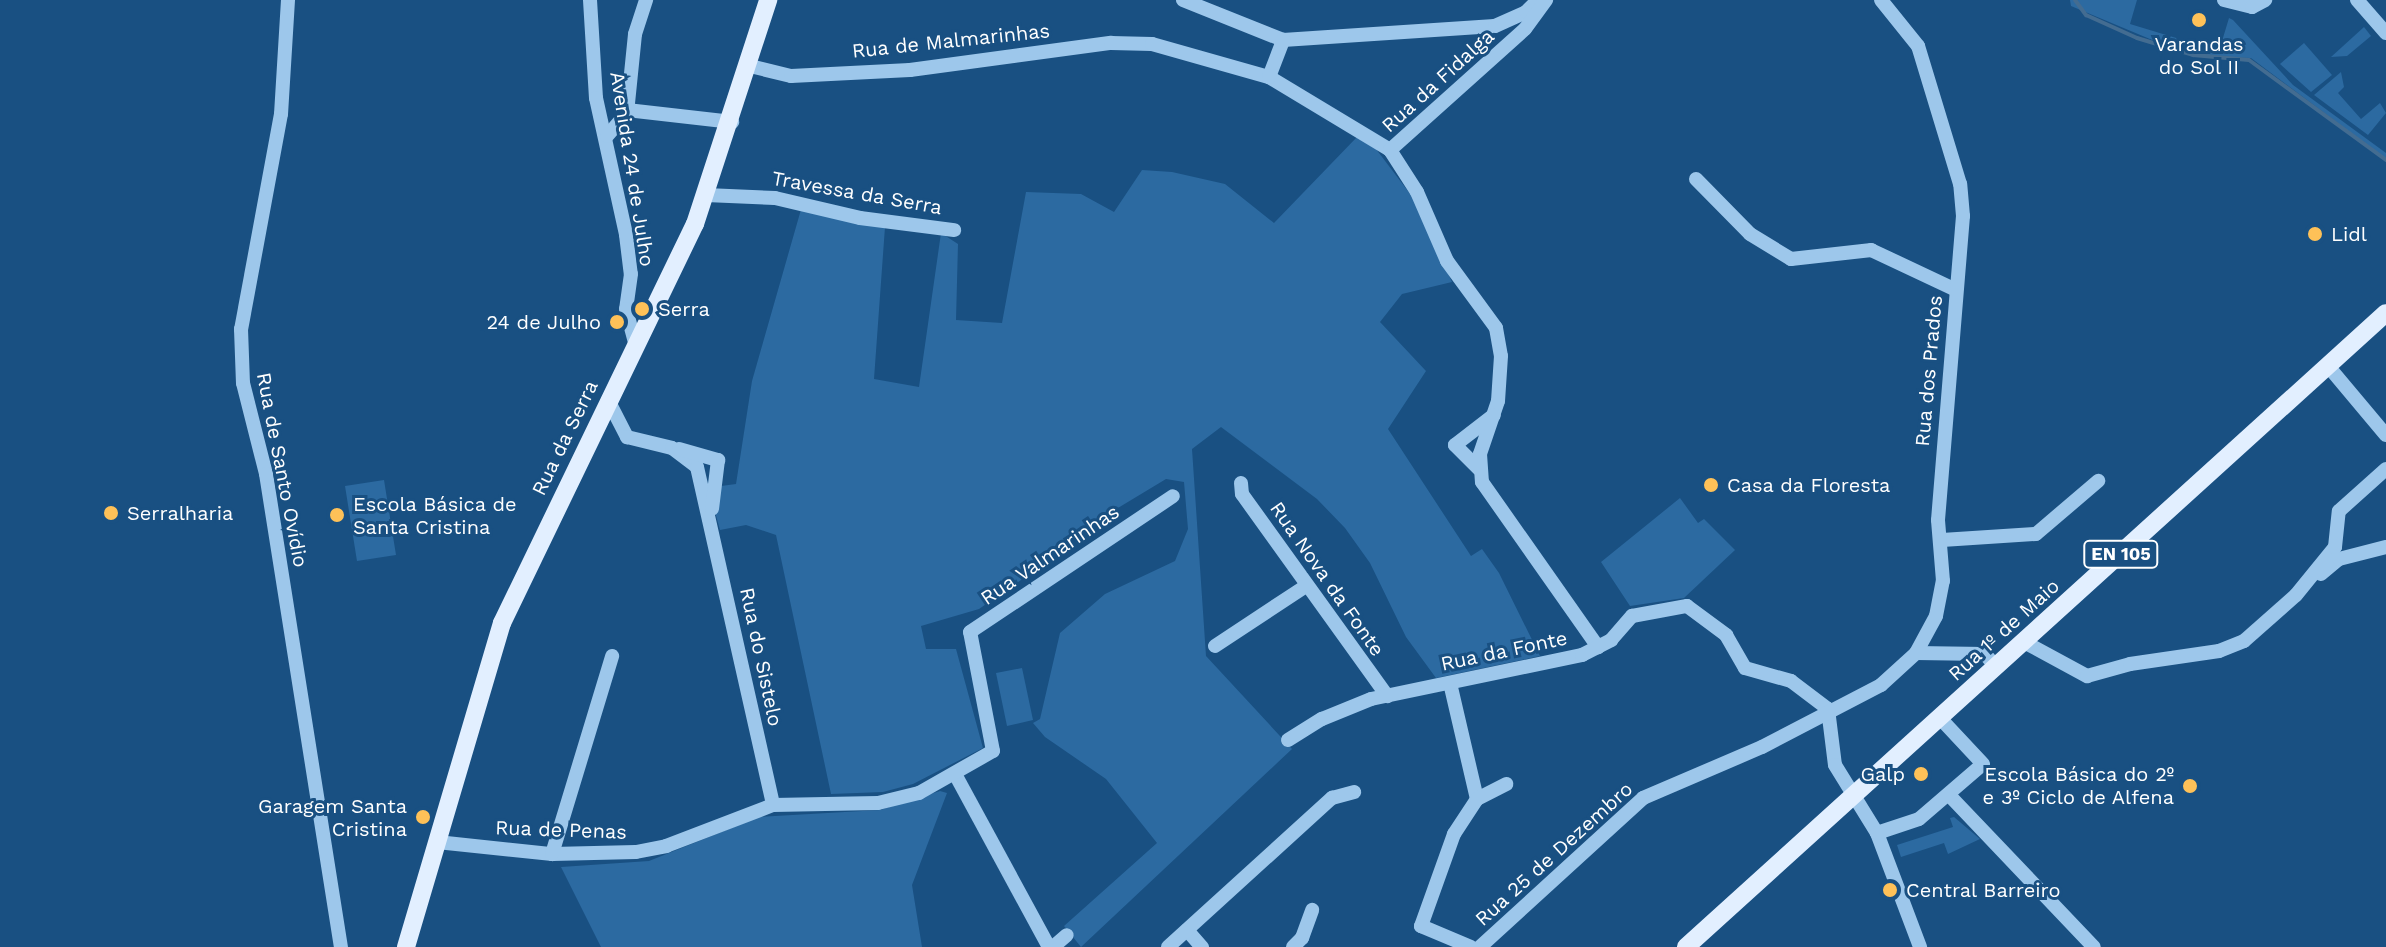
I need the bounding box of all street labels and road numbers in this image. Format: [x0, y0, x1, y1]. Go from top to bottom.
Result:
street label: Rua de Malmarinhas [851, 19, 1051, 63]
street label: Rua da Fidalga [1377, 24, 1499, 138]
street label: Avenida 24 de Julho [605, 69, 659, 269]
street label: Travessa da Serra [770, 166, 944, 220]
street label: Rua dos Prados [1910, 294, 1948, 448]
street label: Rua de Santo Ovídio [251, 370, 313, 570]
street label: Rua da Serra [527, 376, 603, 500]
street label: Rua Nova da Fonte [1264, 497, 1390, 661]
street label: Rua Valmarinhas [976, 499, 1124, 611]
road number: EN 105 [2083, 540, 2159, 568]
street label: Rua 1º de Maio [1943, 574, 2065, 686]
street label: Rua do Sistelo [735, 585, 787, 729]
street label: Rua da Fonte [1438, 626, 1570, 676]
street label: Rua 25 de Dezembro [1470, 777, 1638, 931]
street label: Rua de Penas [494, 816, 628, 844]

